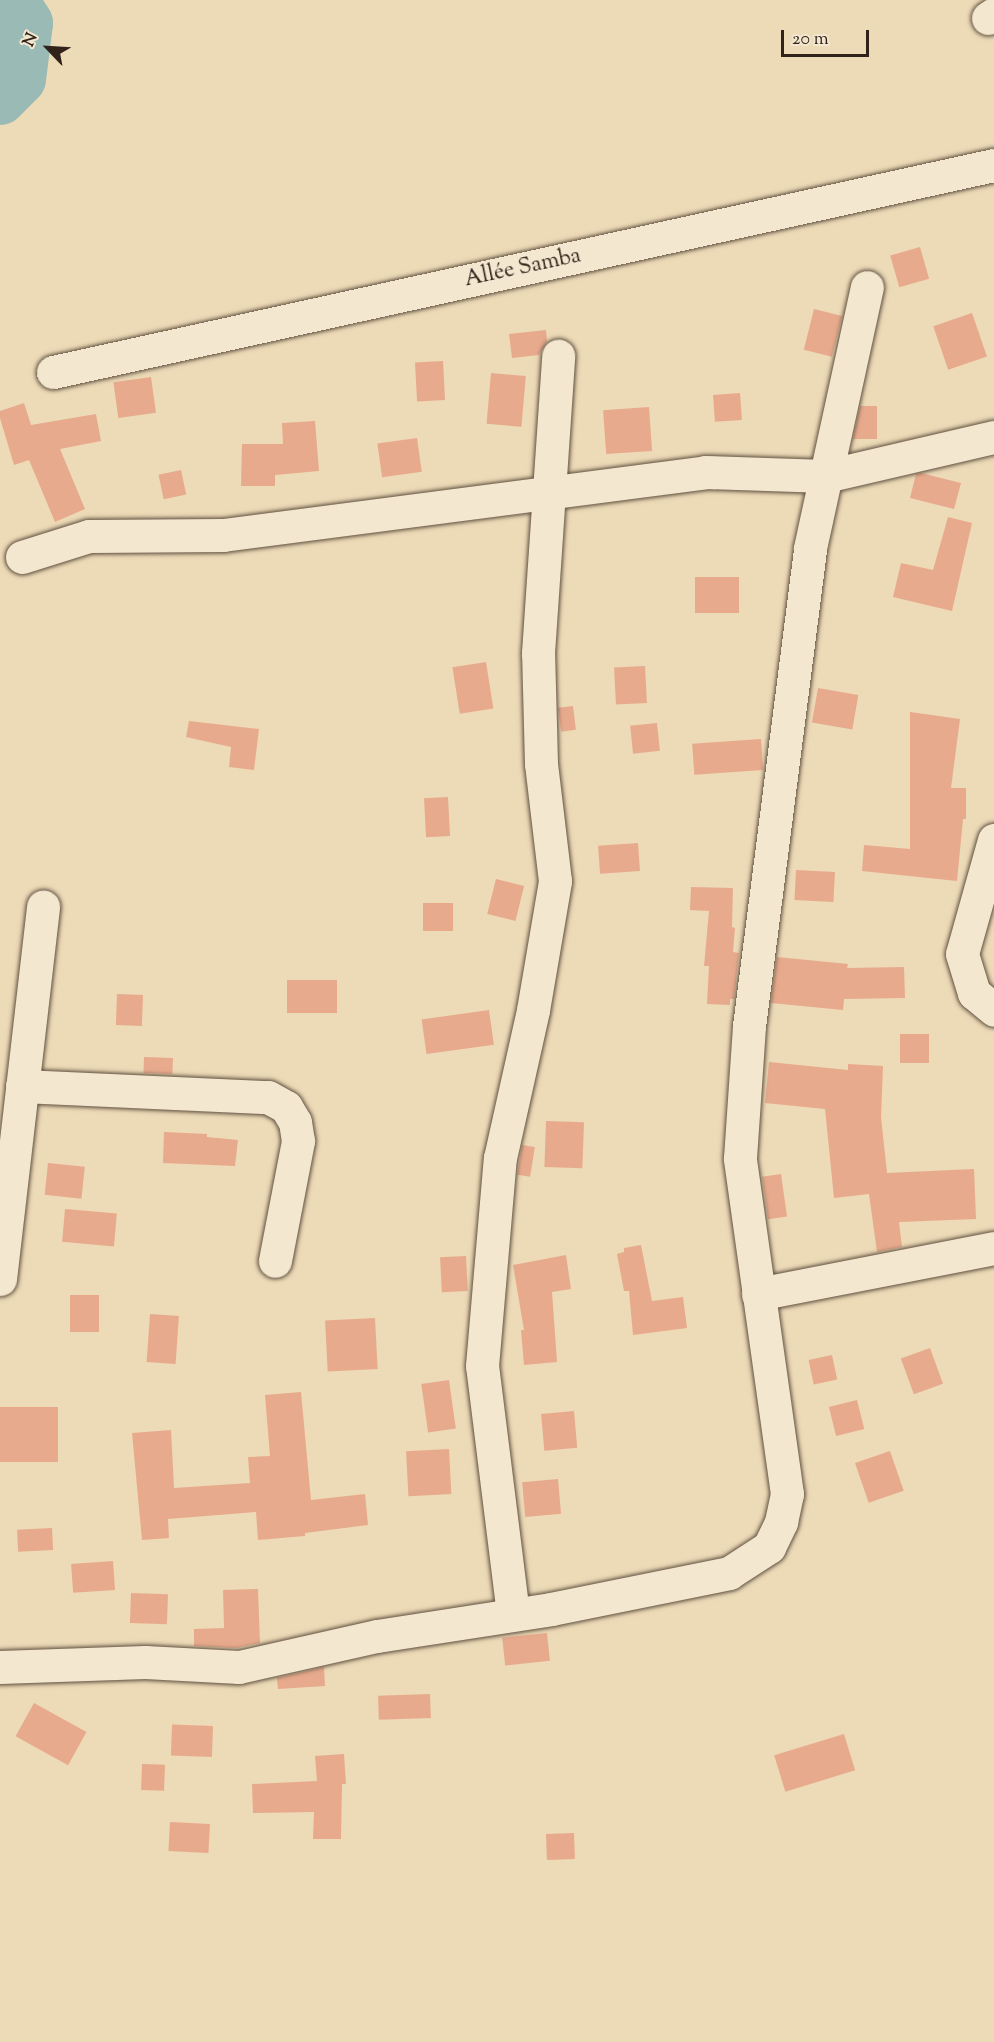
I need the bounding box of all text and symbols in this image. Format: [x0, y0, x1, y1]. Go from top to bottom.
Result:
north arrow [18, 18, 78, 78]
scale bar [784, 18, 872, 56]
text: 20 m [792, 27, 829, 53]
text: N [18, 30, 44, 51]
street label: Allée Samba [462, 244, 584, 294]

